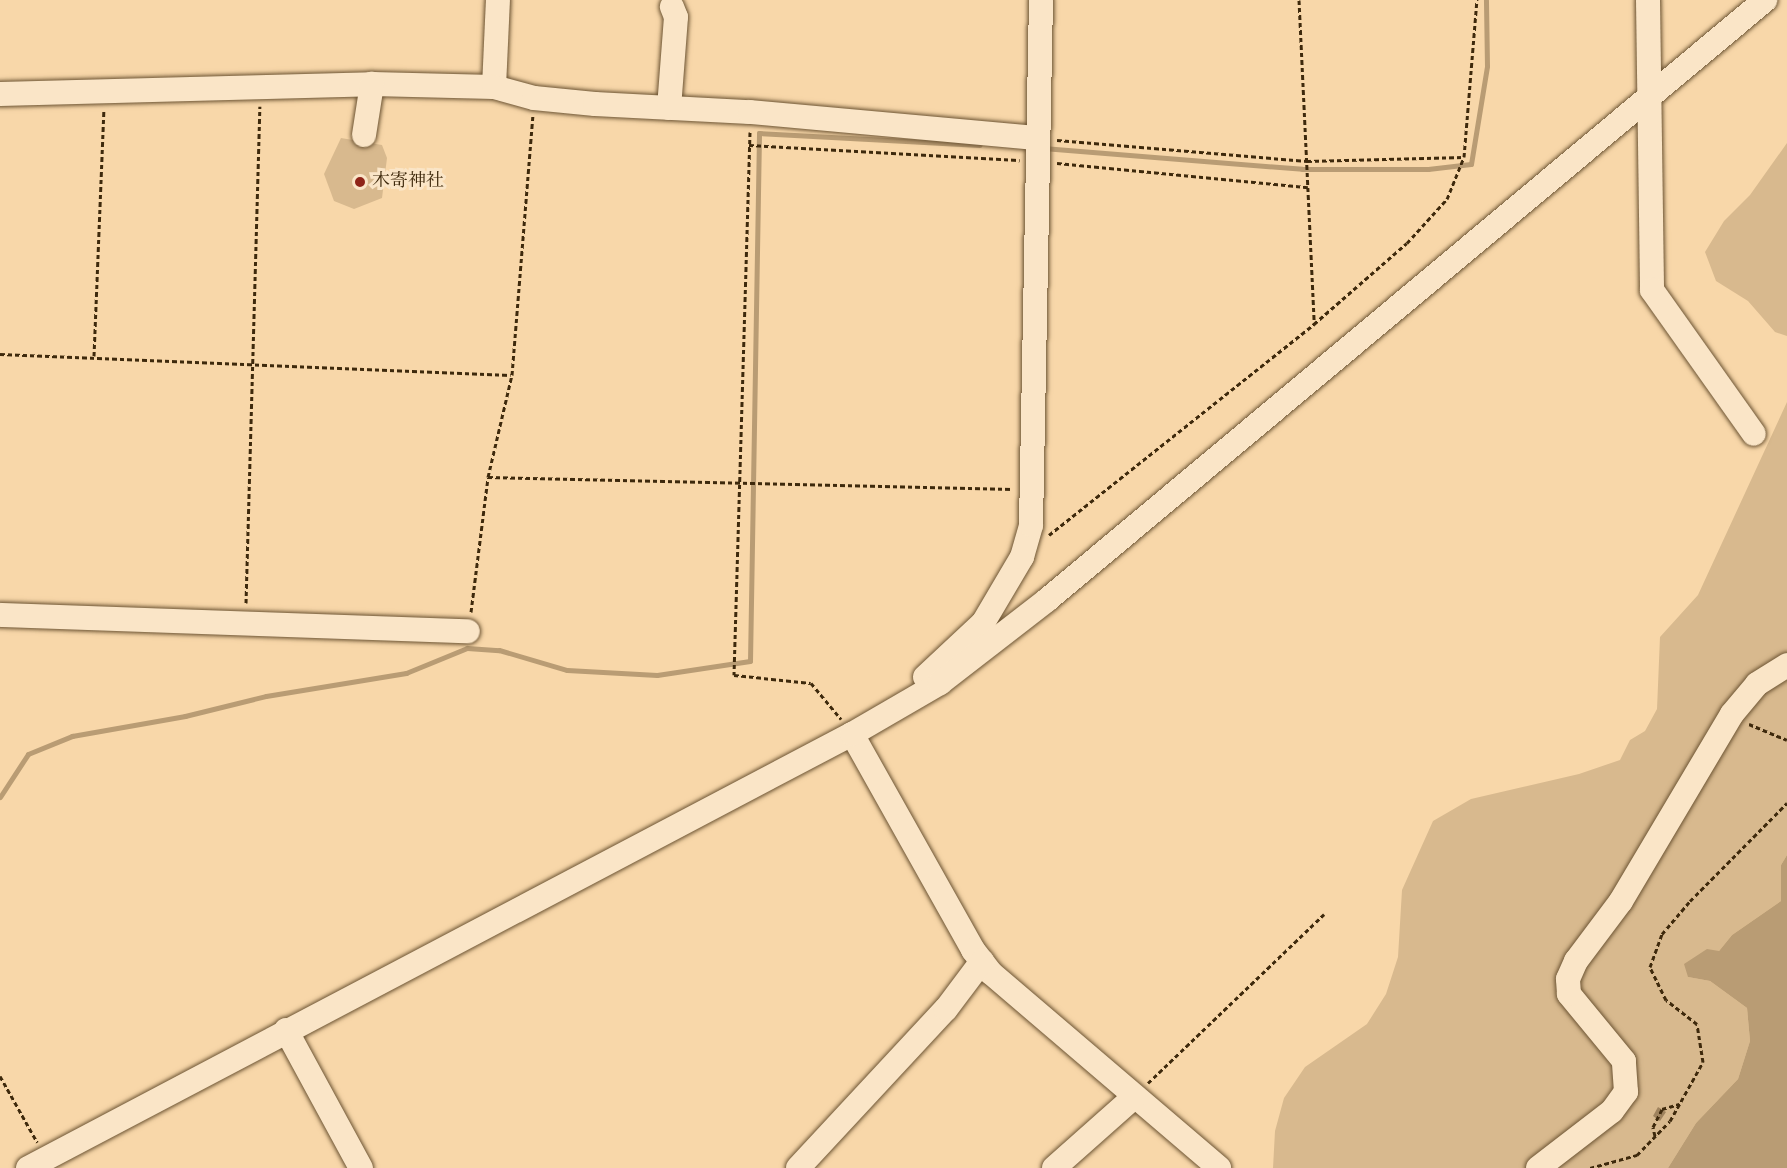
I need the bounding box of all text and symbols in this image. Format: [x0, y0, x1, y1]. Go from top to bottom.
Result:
place label: 木寄神社 [372, 171, 444, 193]
marker: 木寄神社 [353, 175, 367, 189]

